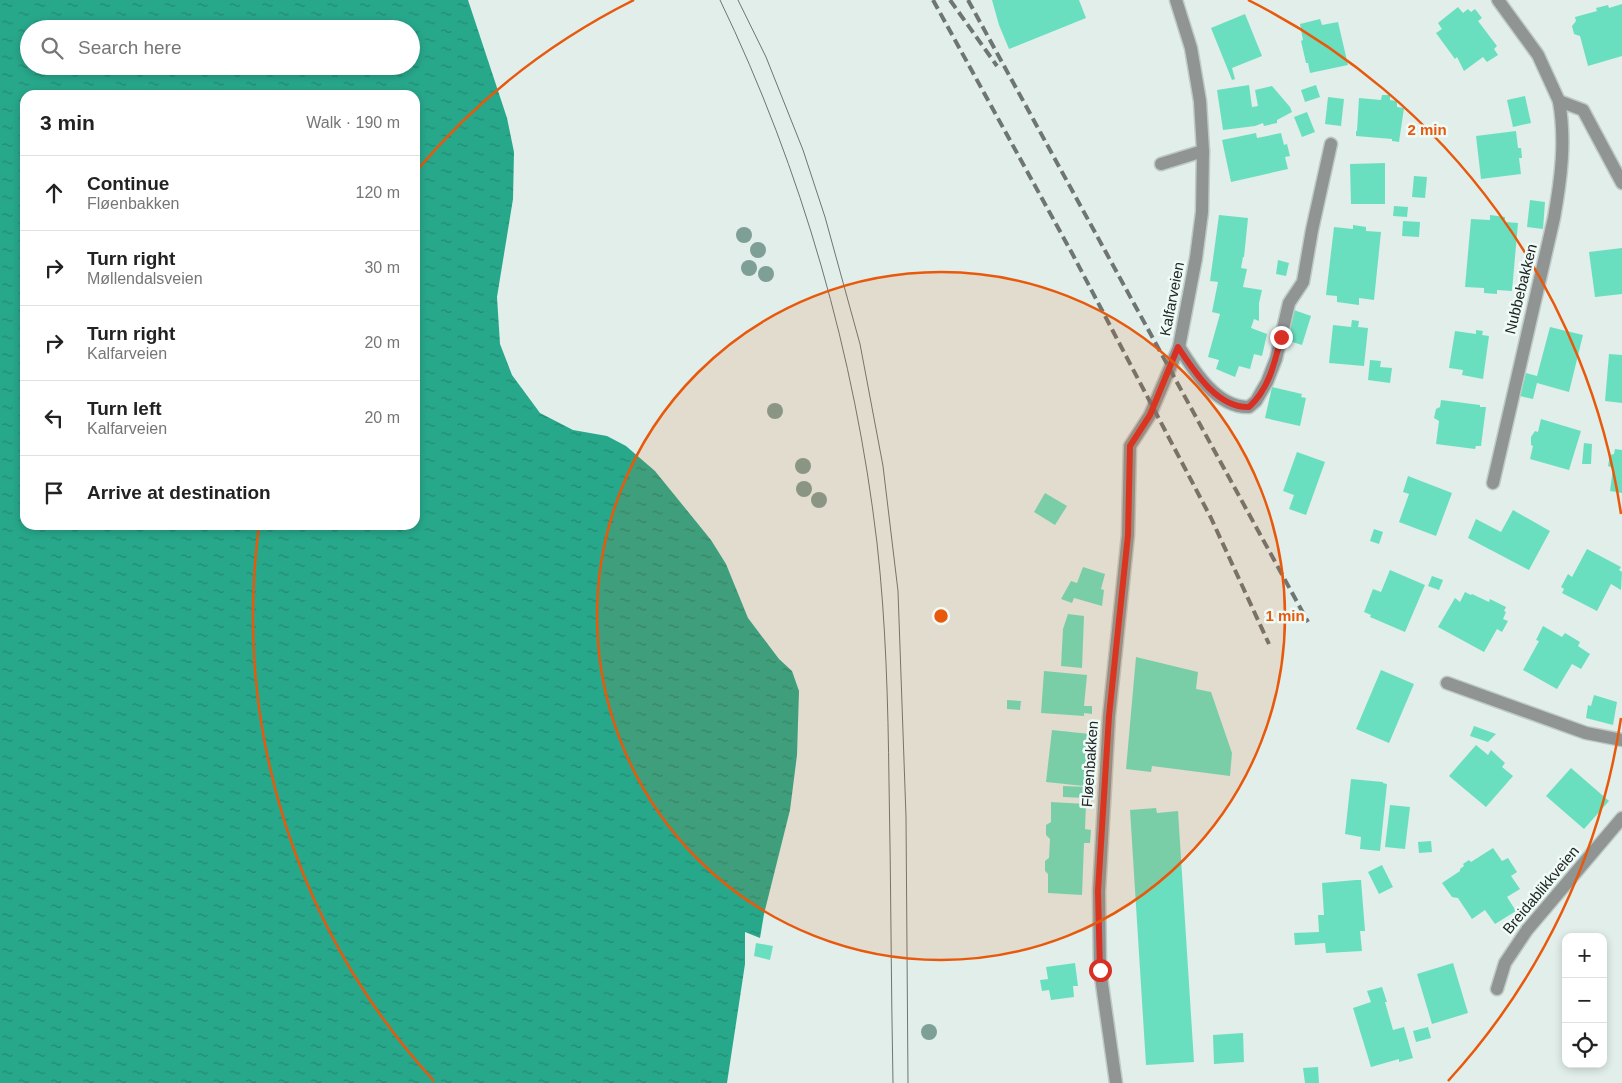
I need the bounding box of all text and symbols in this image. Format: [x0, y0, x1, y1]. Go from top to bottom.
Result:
search box [20, 20, 420, 75]
icon: search [38, 34, 66, 62]
text: Search here [78, 37, 182, 58]
text: 3 min [40, 111, 95, 134]
text: Walk · 190 m [306, 114, 400, 131]
text: 2 min [1407, 121, 1447, 138]
text: Continue [87, 173, 169, 194]
icon: ahead [40, 179, 68, 207]
text: 120 m [356, 184, 400, 201]
text: Fløenbakken [87, 195, 180, 212]
street label: Nubbebakken [1501, 242, 1540, 336]
text: Turn right [87, 248, 175, 269]
icon: right [40, 254, 68, 282]
text: 30 m [364, 259, 400, 276]
street label: Kalfarveien [1156, 260, 1187, 337]
text: Møllendalsveien [87, 270, 203, 287]
text: Turn right [87, 323, 175, 344]
route end [1270, 326, 1293, 349]
icon: right [40, 329, 68, 357]
text: 20 m [364, 334, 400, 351]
text: Kalfarveien [87, 345, 167, 362]
text: Turn left [87, 398, 162, 419]
icon: left [40, 404, 68, 432]
text: 20 m [364, 409, 400, 426]
text: Kalfarveien [87, 420, 167, 437]
icon: arrive [40, 479, 68, 507]
text: Arrive at destination [87, 482, 271, 503]
centre of rings [932, 607, 950, 625]
text: 1 min [1265, 607, 1305, 624]
street label: Fløenbakken [1078, 720, 1101, 808]
street label: Breidablikkveien [1499, 842, 1582, 937]
map controls [1562, 933, 1607, 1068]
button: + [1562, 933, 1607, 978]
route start [1089, 959, 1112, 982]
button: − [1562, 978, 1607, 1023]
button: locate [1562, 1023, 1607, 1068]

